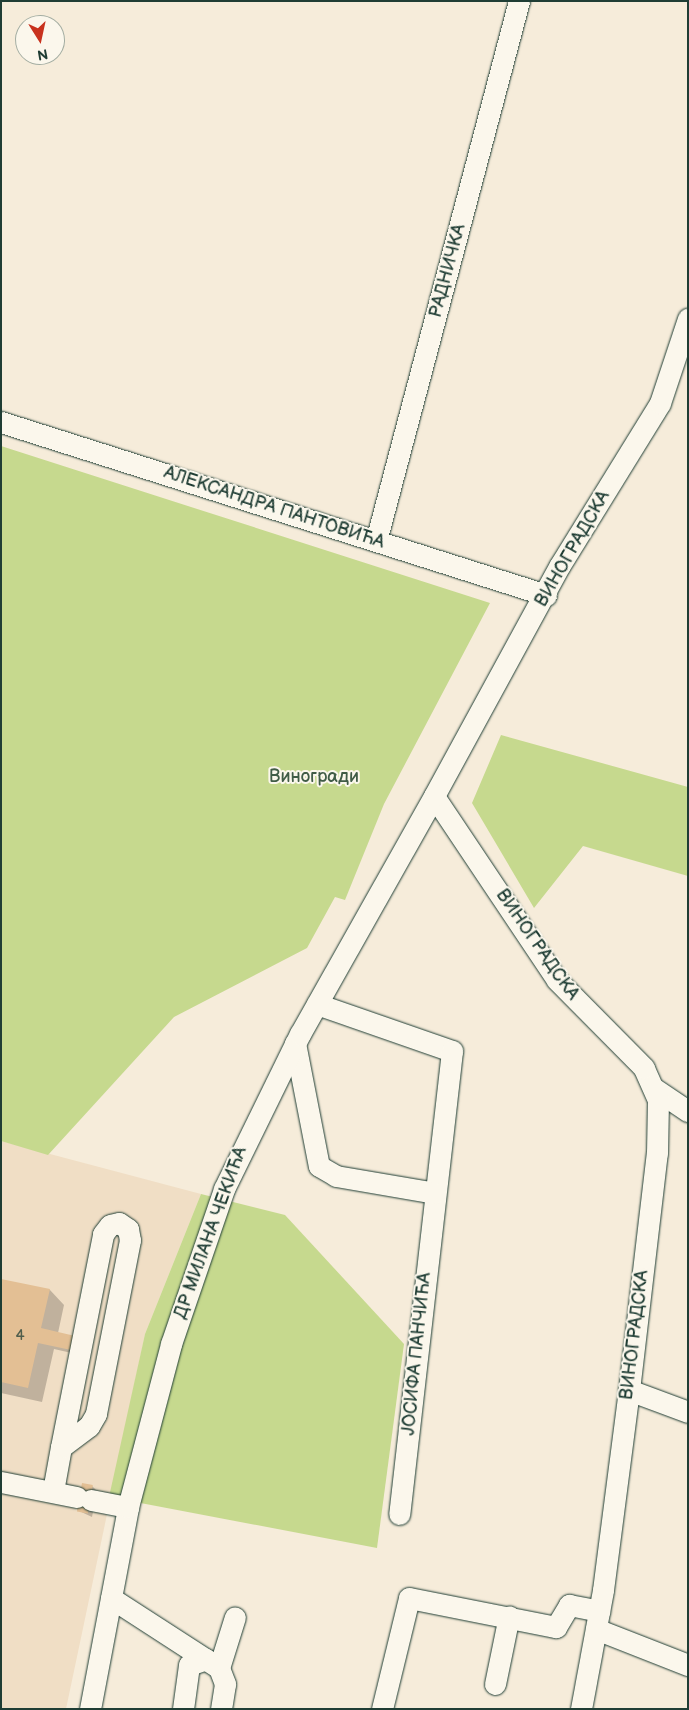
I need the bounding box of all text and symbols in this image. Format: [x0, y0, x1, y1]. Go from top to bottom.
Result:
north arrow [15, 15, 65, 65]
text: N [36, 45, 49, 64]
street label: РАДНИЧКА [425, 222, 471, 320]
street label: АЛЕКСАНДРА ПАНТОВИЋА [161, 462, 387, 554]
street label: ВИНОГРАДСКА [531, 487, 615, 611]
park label: Виногради [269, 766, 359, 788]
street label: ВИНОГРАДСКА [491, 885, 583, 1005]
street label: ДР МИЛАНА ЧЕКИЋА [170, 1144, 252, 1322]
street label: ВИНОГРАДСКА [616, 1269, 654, 1401]
street label: ЈОСИФА ПАНЧИЋА [398, 1272, 436, 1436]
house number: 4 [15, 1327, 25, 1345]

